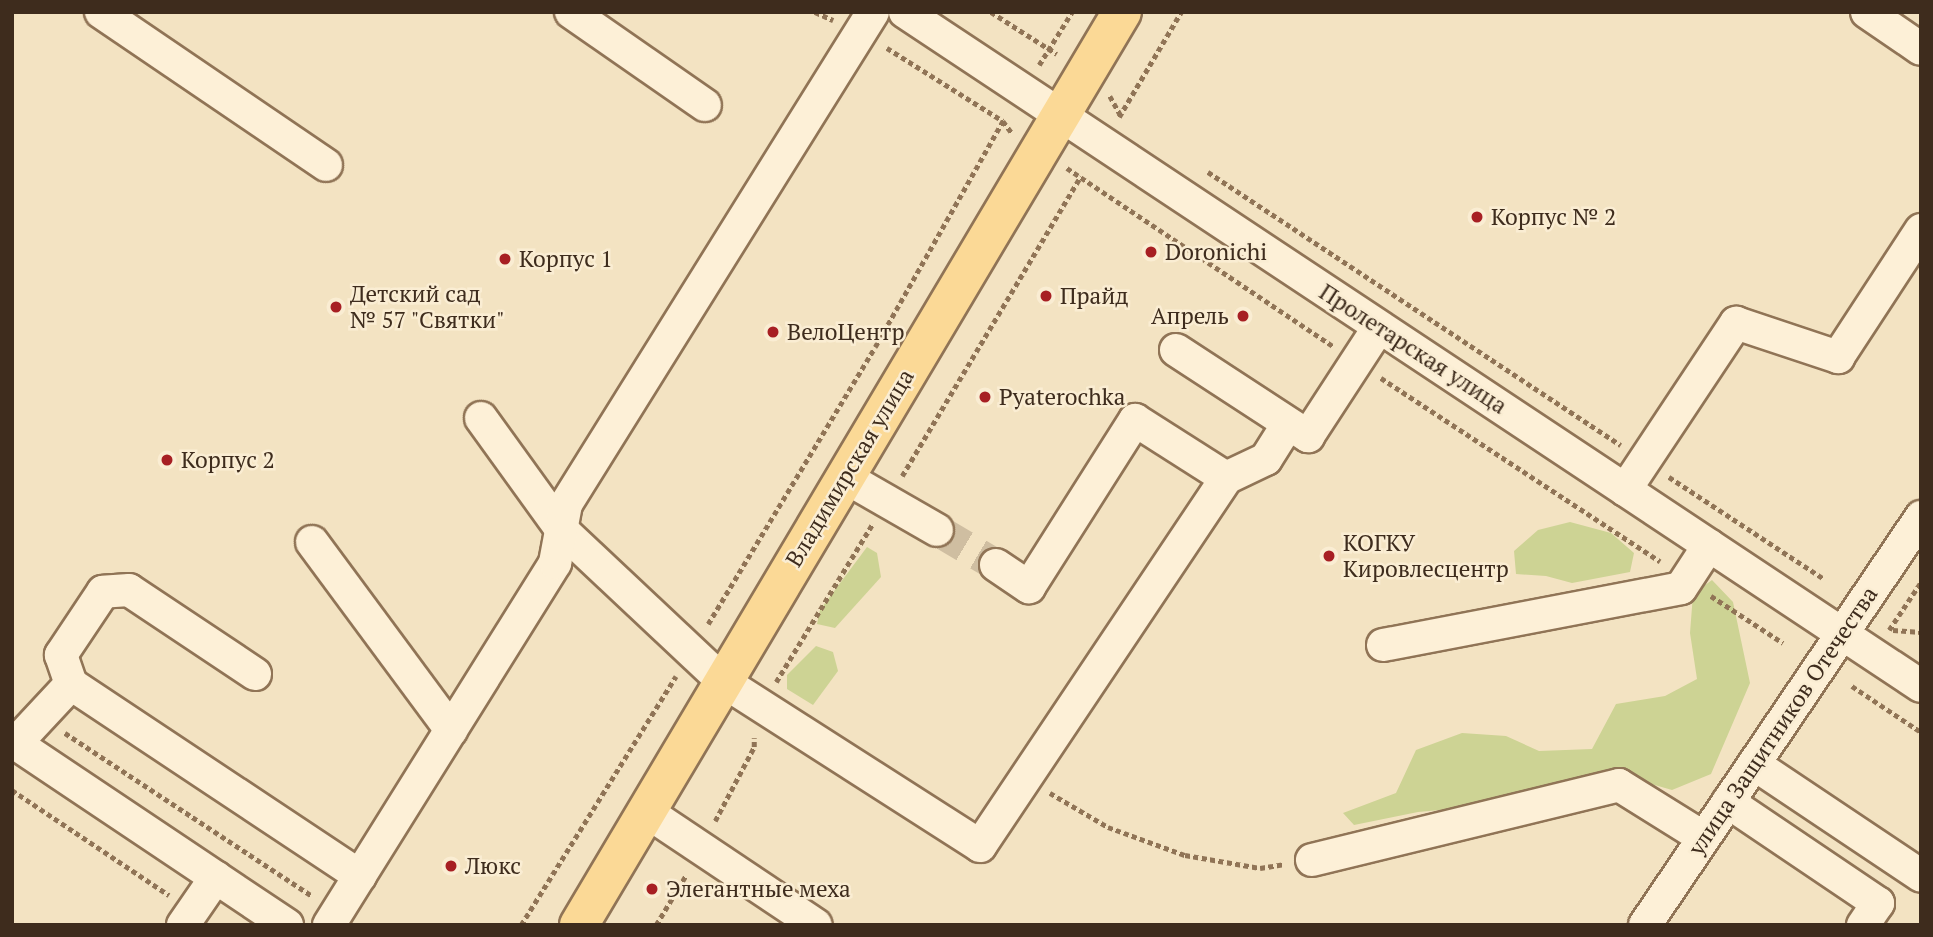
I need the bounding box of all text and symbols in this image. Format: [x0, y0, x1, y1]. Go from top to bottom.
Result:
place label: Корпус № 2 [1491, 203, 1616, 231]
marker: Корпус № 2 [1469, 209, 1485, 225]
place label: Doronichi [1165, 238, 1267, 266]
marker: Doronichi [1143, 244, 1159, 260]
place label: Корпус 1 [519, 245, 613, 273]
marker: Корпус 1 [497, 251, 513, 267]
street label: Пролетарская улица [1314, 278, 1512, 420]
place label: Детский сад № 57 "Святки" [350, 280, 506, 334]
place label: Прайд [1060, 282, 1128, 310]
marker: Прайд [1038, 288, 1054, 304]
marker: Детский сад № 57 "Святки" [328, 299, 344, 315]
place label: Апрель [1151, 302, 1229, 330]
marker: Апрель [1235, 308, 1251, 324]
place label: ВелоЦентр [787, 318, 904, 346]
marker: ВелоЦентр [765, 324, 781, 340]
street label: Владимирская улица [780, 364, 920, 572]
place label: Pyaterochka [999, 383, 1125, 411]
marker: Pyaterochka [977, 389, 993, 405]
place label: Корпус 2 [181, 446, 275, 474]
marker: Корпус 2 [159, 452, 175, 468]
place label: КОГКУ Кировлесцентр [1343, 529, 1509, 583]
marker: КОГКУ Кировлесцентр [1321, 548, 1337, 564]
street label: улица Защитников Отечества [1683, 581, 1883, 861]
place label: Люкс [465, 852, 521, 880]
marker: Люкс [443, 858, 459, 874]
place label: Элегантные меха [666, 875, 851, 903]
marker: Элегантные меха [644, 881, 660, 897]

